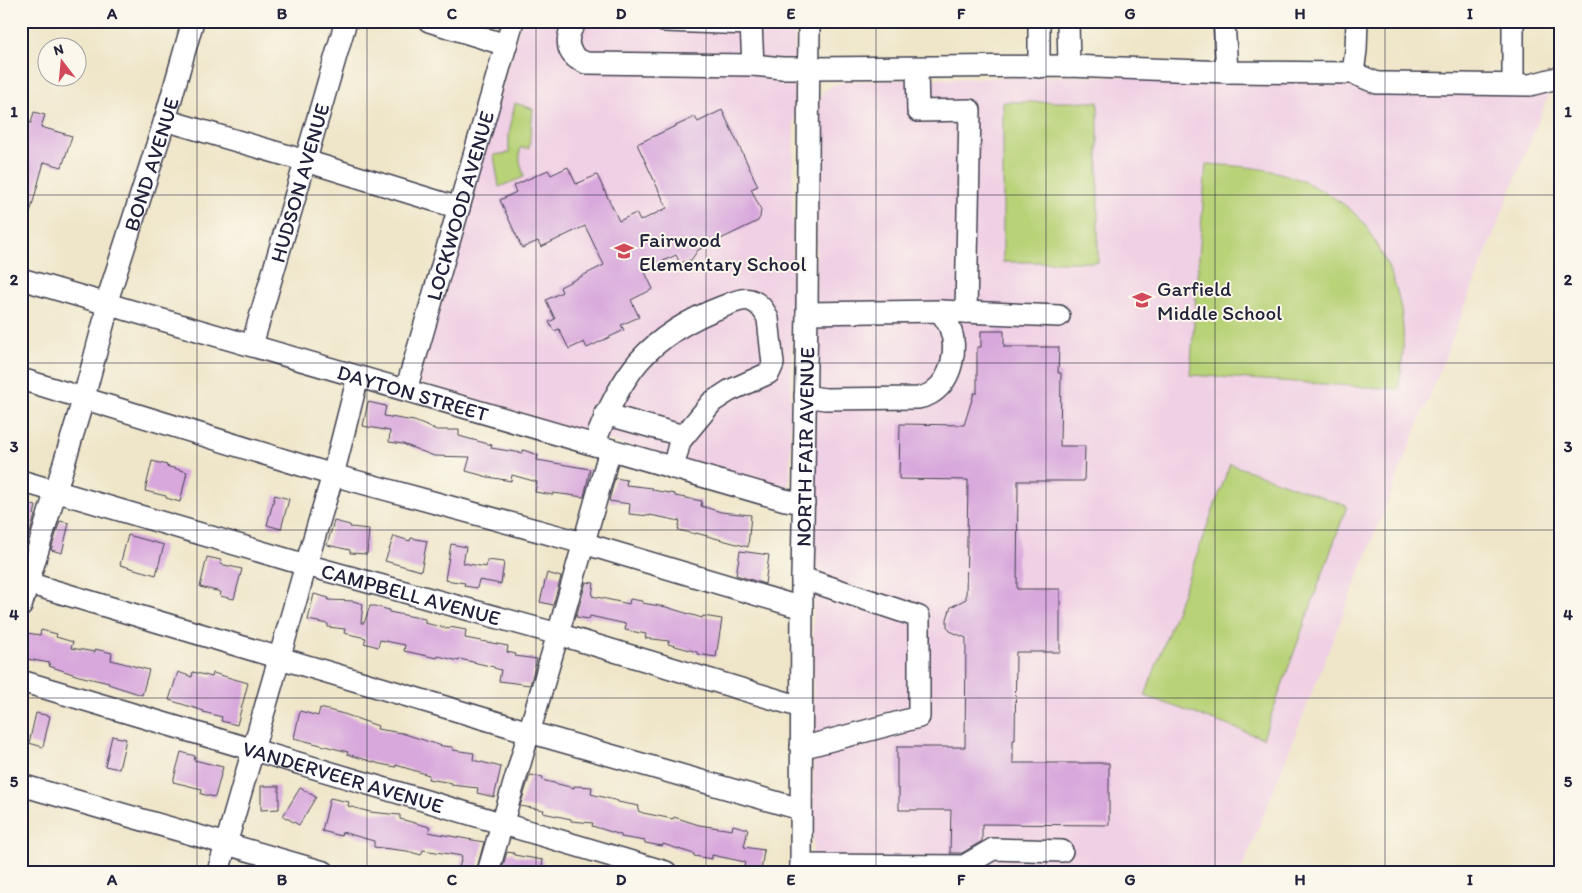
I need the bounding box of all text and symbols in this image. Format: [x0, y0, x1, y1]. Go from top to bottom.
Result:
text: A [106, 4, 118, 23]
text: B [277, 4, 288, 23]
text: C [447, 4, 458, 23]
text: D [616, 4, 627, 23]
text: E [787, 4, 796, 23]
text: F [957, 4, 966, 23]
text: G [1124, 4, 1136, 23]
text: H [1294, 4, 1306, 23]
text: I [1467, 4, 1473, 23]
north arrow [38, 38, 88, 88]
text: N [52, 41, 65, 59]
street label: BOND AVENUE [118, 94, 183, 234]
street label: HUDSON AVENUE [264, 100, 334, 265]
text: 1 [10, 102, 18, 121]
text: 1 [1564, 102, 1572, 121]
street label: LOCKWOOD AVENUE [420, 108, 499, 303]
place label: Fairwood Elementary School [639, 227, 807, 276]
school or university icon: Fairwood Elementary School [613, 240, 635, 262]
text: 2 [10, 270, 19, 289]
text: 2 [1564, 270, 1573, 289]
place label: Garfield Middle School [1157, 276, 1282, 325]
school or university icon: Garfield Middle School [1131, 289, 1153, 311]
street label: NORTH FAIR AVENUE [790, 347, 819, 547]
street label: DAYTON STREET [334, 359, 492, 426]
text: 3 [10, 437, 19, 456]
text: 3 [1564, 437, 1573, 456]
street label: CAMPBELL AVENUE [319, 557, 503, 630]
text: 4 [9, 605, 19, 624]
text: 4 [1563, 605, 1573, 624]
street label: VANDERVEER AVENUE [240, 735, 447, 818]
text: 5 [10, 772, 19, 791]
text: 5 [1564, 772, 1573, 791]
text: A [106, 870, 118, 889]
text: B [277, 870, 288, 889]
text: C [447, 870, 458, 889]
text: D [616, 870, 627, 889]
text: E [787, 870, 796, 889]
text: F [957, 870, 966, 889]
text: G [1124, 870, 1136, 889]
text: H [1294, 870, 1306, 889]
text: I [1467, 870, 1473, 889]

